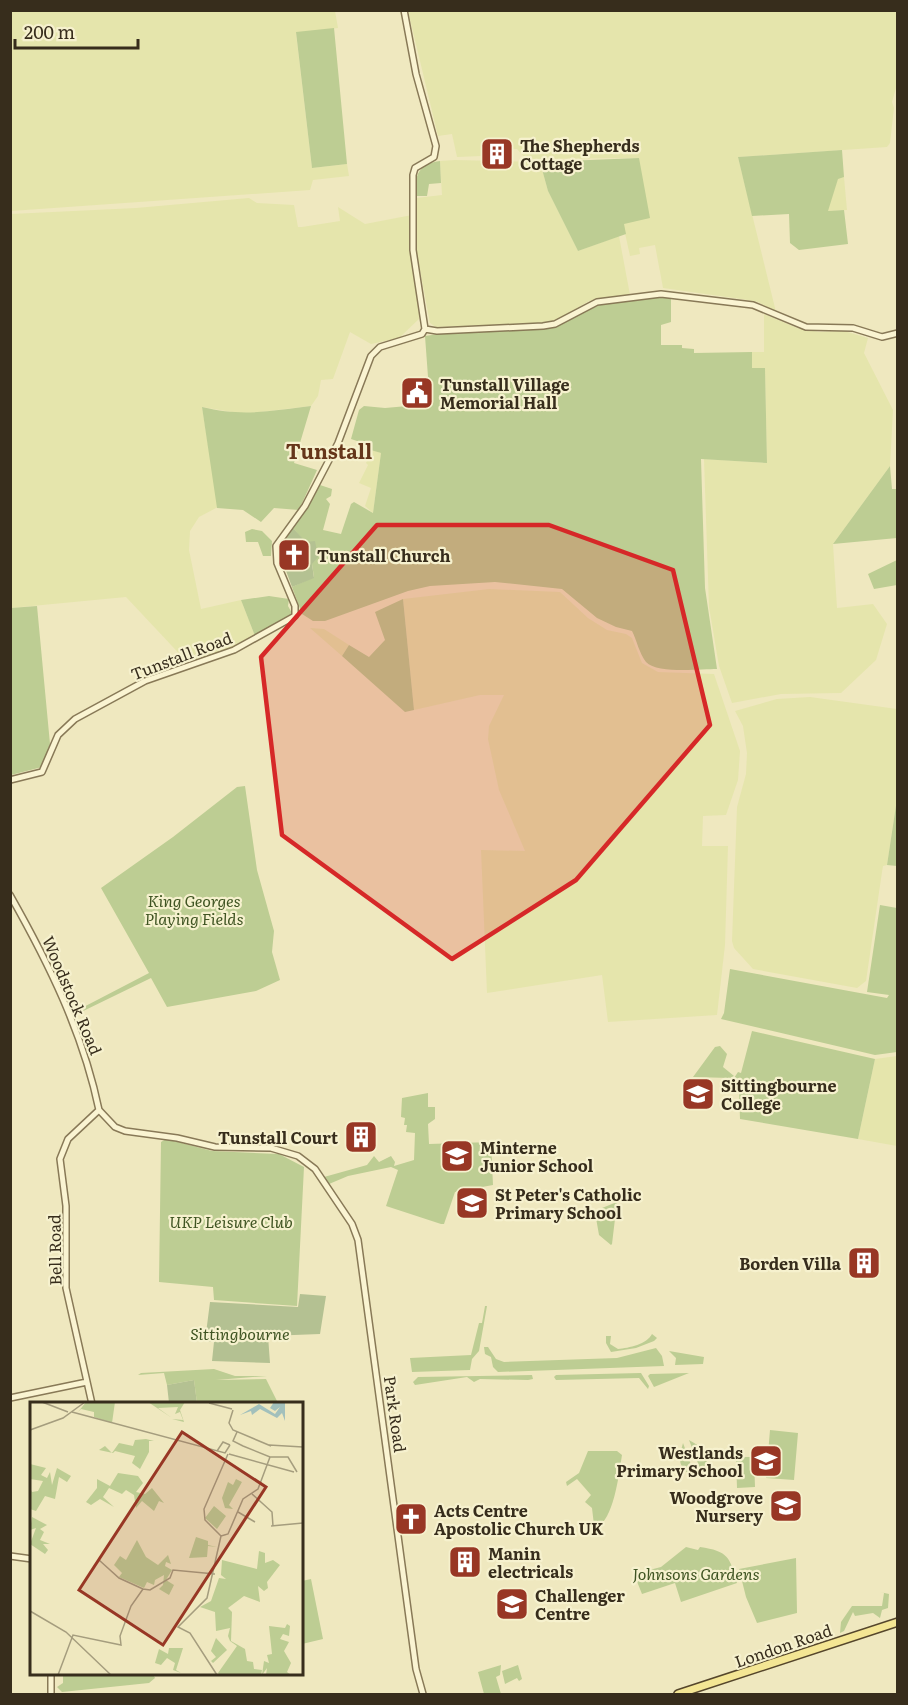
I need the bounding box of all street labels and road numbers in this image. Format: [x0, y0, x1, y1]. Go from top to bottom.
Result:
street label: Tunstall Road [127, 625, 235, 685]
street label: Woodstock Road [37, 932, 109, 1058]
street label: Bell Road [41, 1214, 67, 1286]
street label: Park Road [379, 1374, 413, 1454]
street label: London Road [731, 1617, 835, 1673]

